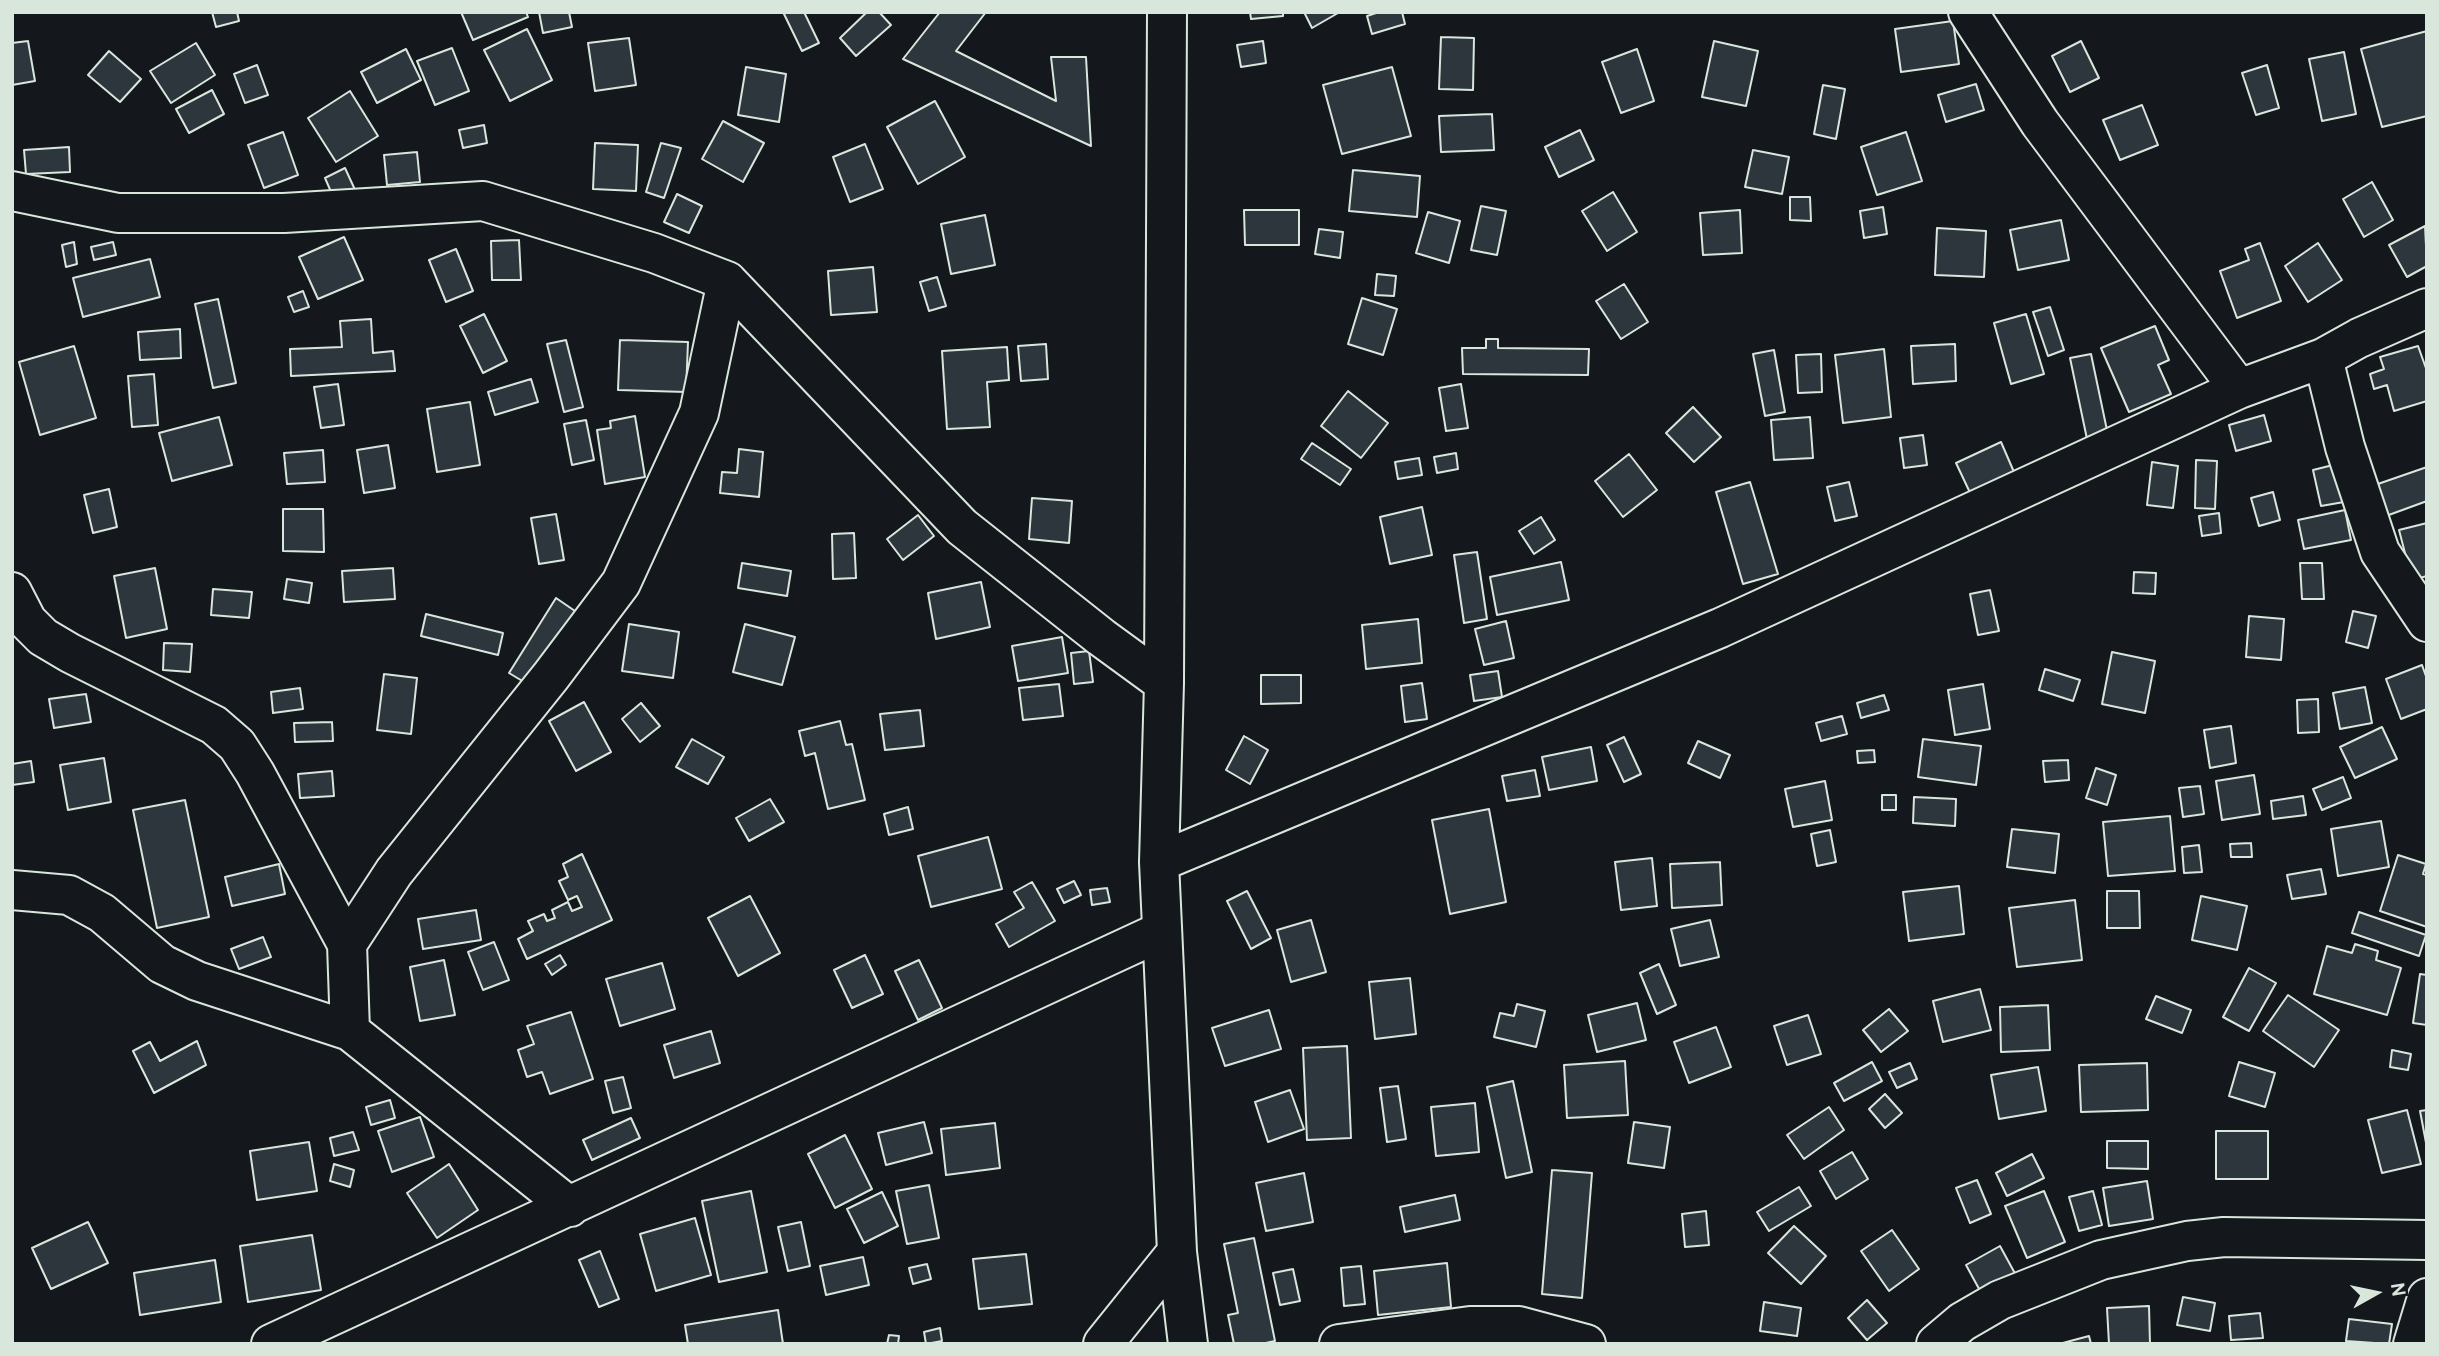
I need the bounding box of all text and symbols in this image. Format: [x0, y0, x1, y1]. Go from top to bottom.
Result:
north arrow [2341, 1258, 2411, 1328]
text: N [2384, 1281, 2410, 1298]

